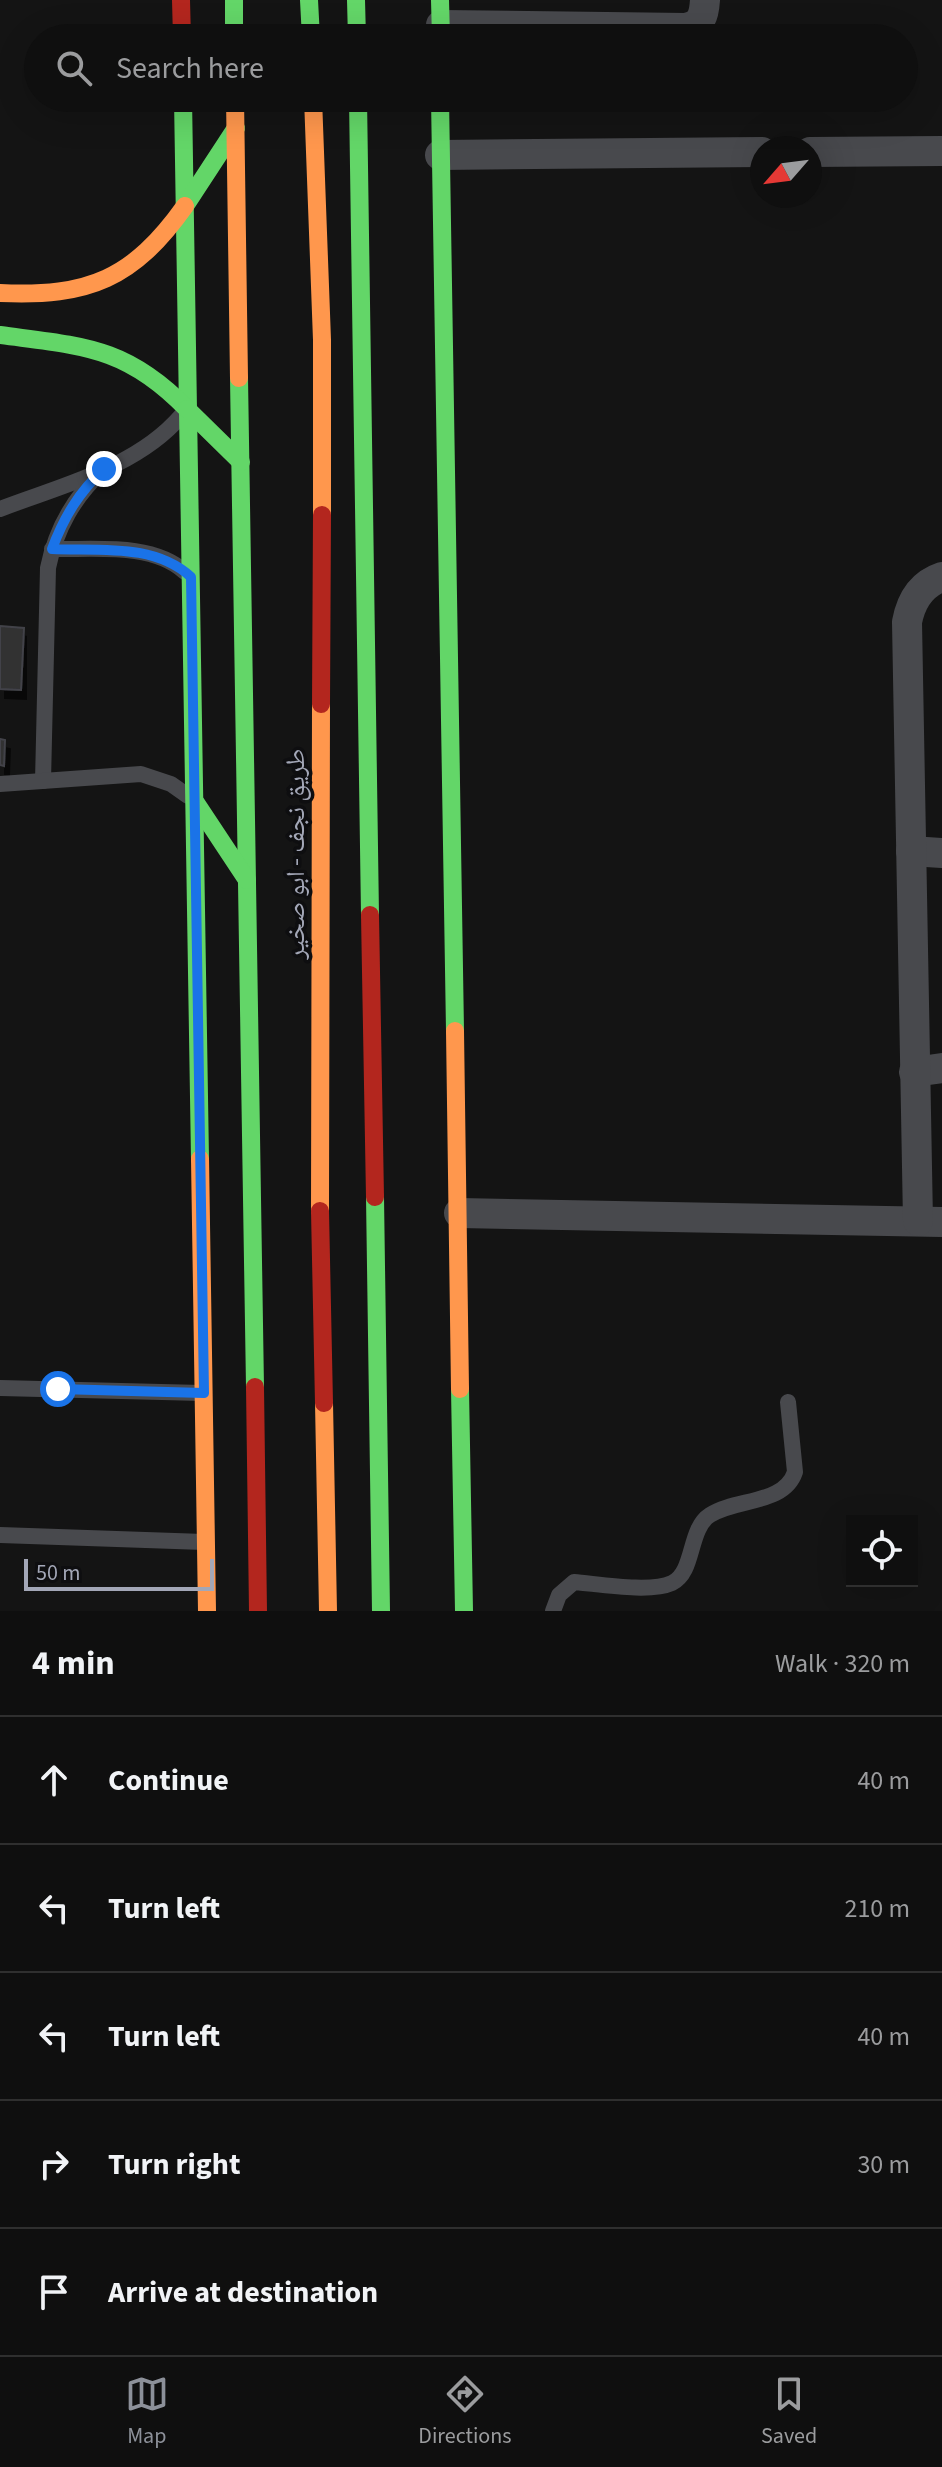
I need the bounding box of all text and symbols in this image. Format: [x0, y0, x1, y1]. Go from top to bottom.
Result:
search box [24, 24, 918, 112]
icon: search [52, 46, 96, 90]
text: Search here [116, 47, 264, 90]
north arrow [750, 136, 822, 208]
route end [86, 451, 122, 487]
street label: طريق نجف - ابو صخير [277, 749, 314, 961]
route start [40, 1371, 76, 1407]
map controls [846, 1515, 918, 1587]
button: locate [846, 1515, 918, 1587]
scale bar [24, 1555, 214, 1591]
text: 50 m [36, 1557, 81, 1589]
text: 4 min [32, 1639, 115, 1688]
text: Walk · 320 m [775, 1645, 910, 1682]
icon: ahead [32, 1758, 76, 1802]
text: Continue [108, 1759, 229, 1802]
text: 40 m [857, 1762, 910, 1799]
icon: left [32, 1886, 76, 1930]
text: Turn left [108, 1887, 220, 1930]
text: 210 m [844, 1890, 910, 1927]
icon: left [32, 2014, 76, 2058]
text: Turn left [108, 2015, 220, 2058]
text: 40 m [857, 2018, 910, 2055]
icon: right [32, 2142, 76, 2186]
text: Turn right [108, 2143, 240, 2186]
text: 30 m [857, 2146, 910, 2183]
icon: arrive [32, 2270, 76, 2314]
text: Arrive at destination [108, 2271, 378, 2314]
tab: Map [125, 2372, 169, 2452]
tab: Directions [418, 2372, 511, 2452]
tab: Saved [761, 2372, 817, 2452]

